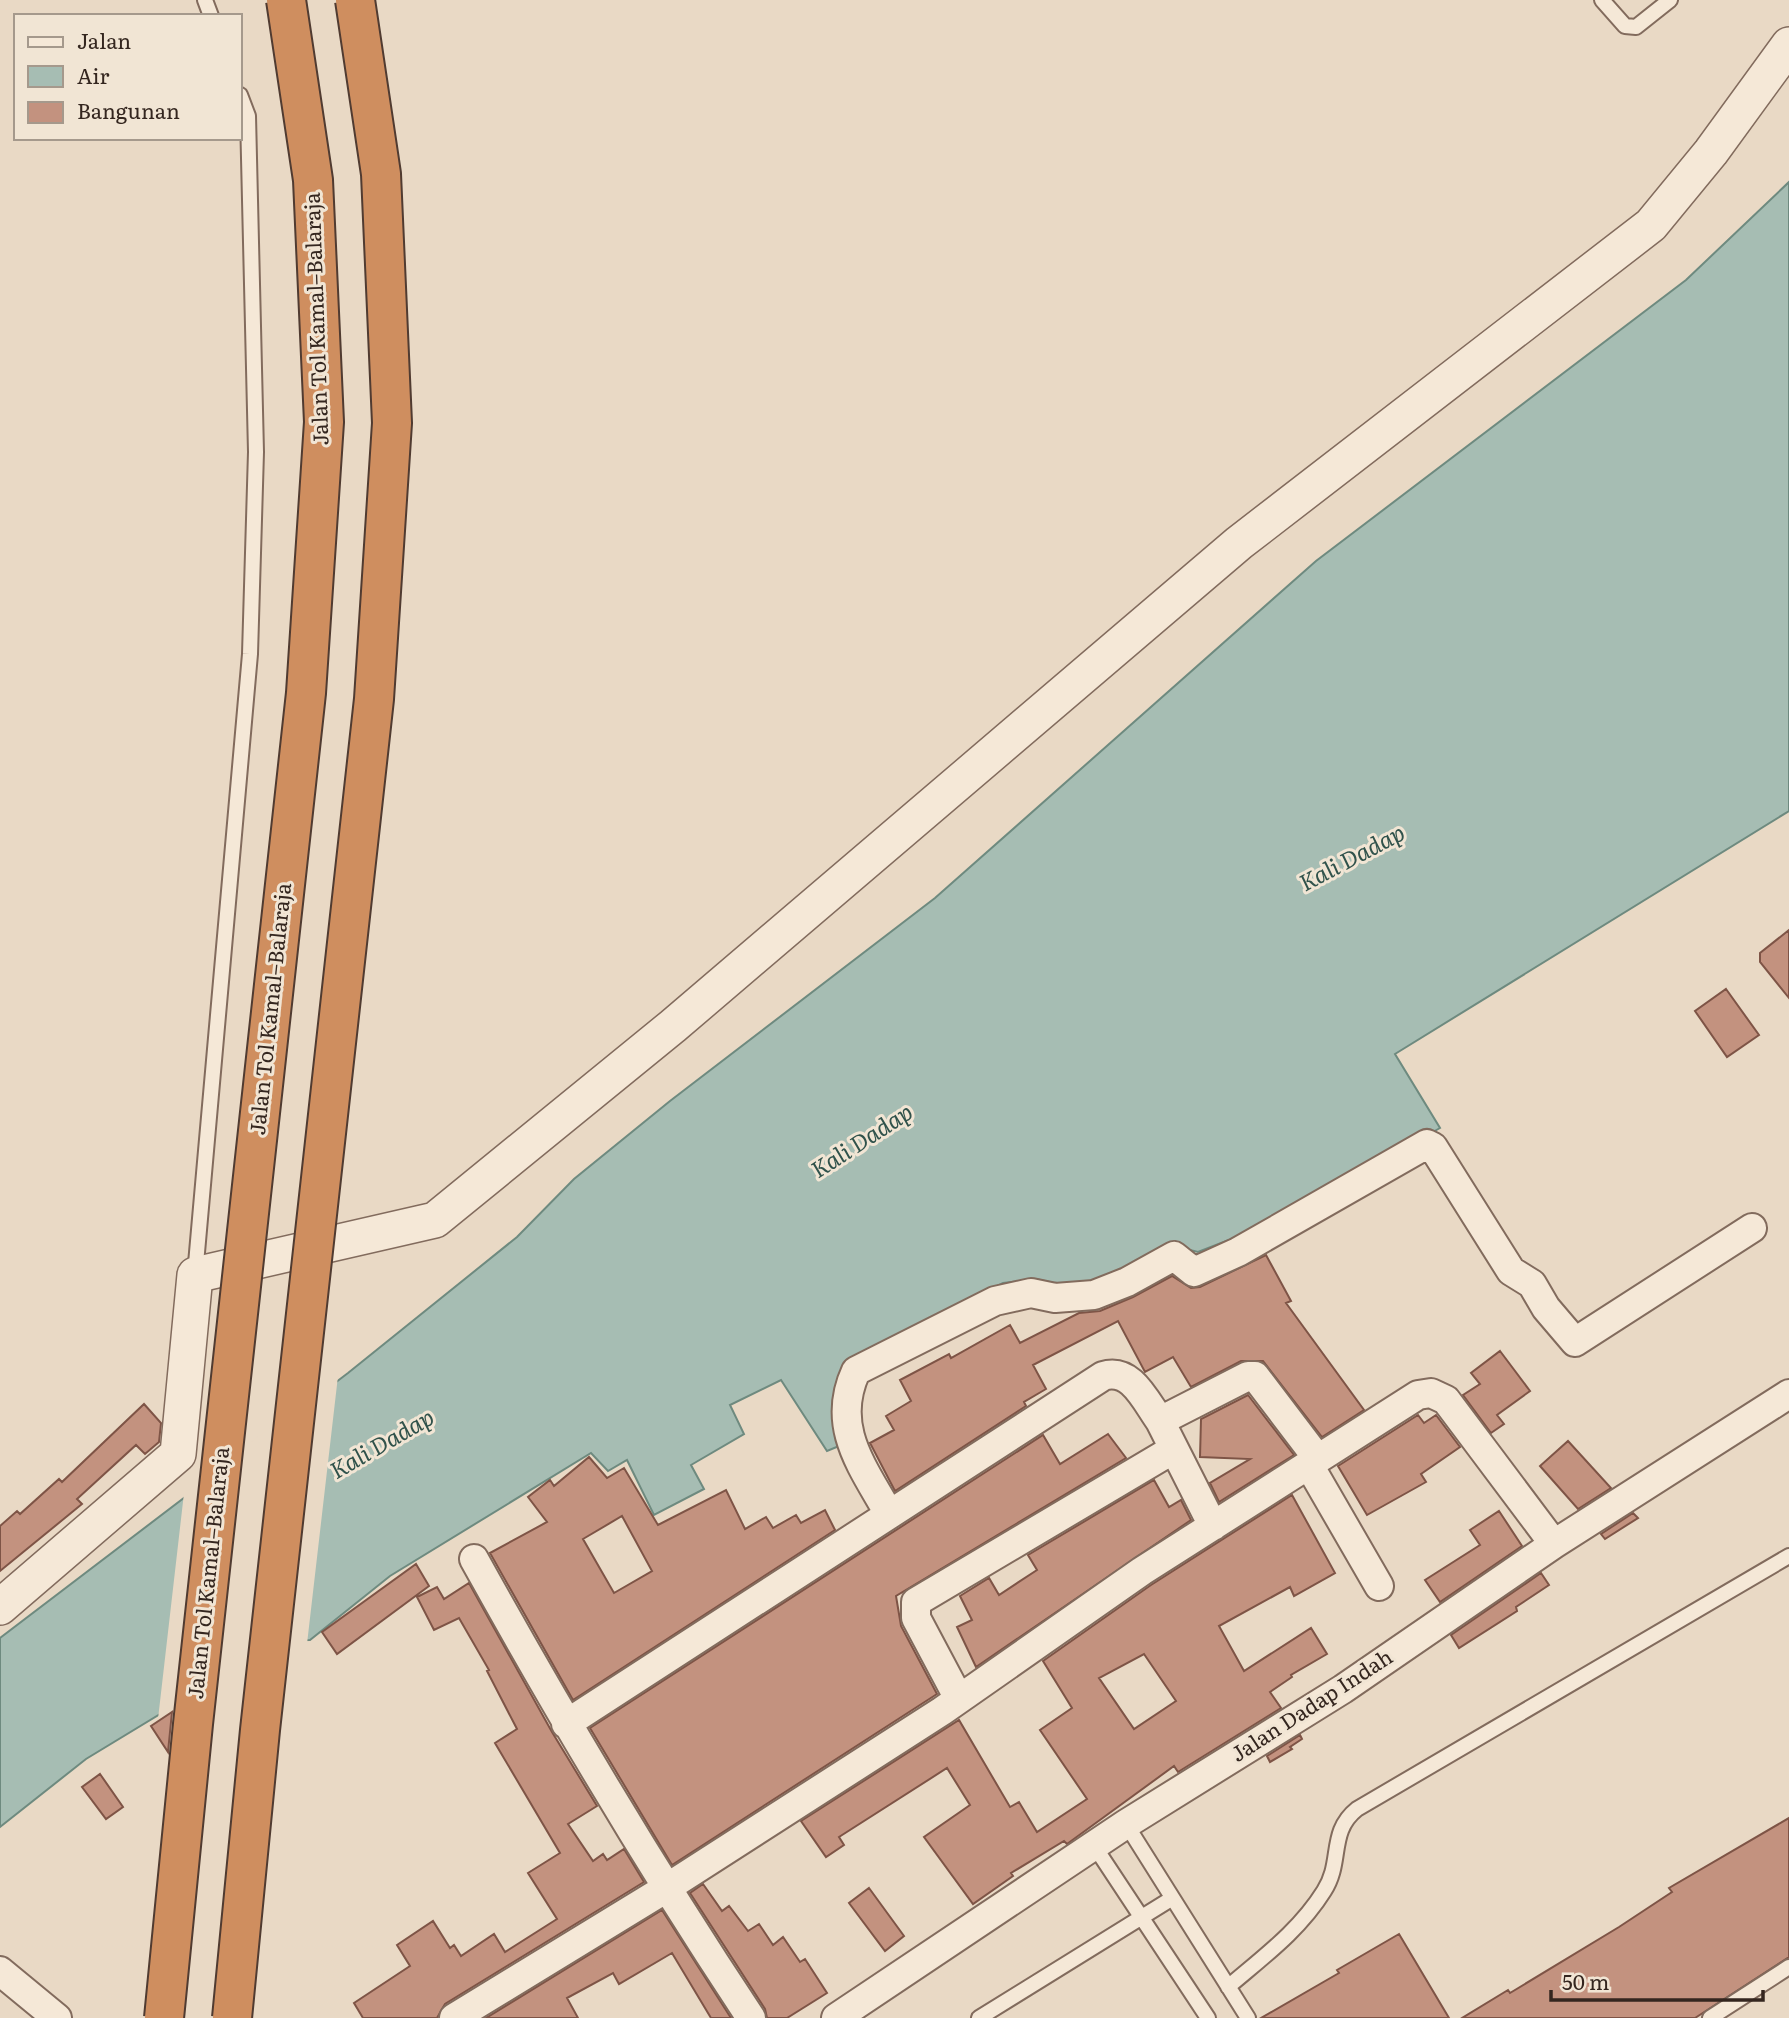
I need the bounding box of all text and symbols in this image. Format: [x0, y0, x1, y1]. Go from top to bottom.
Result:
legend [14, 14, 242, 140]
text: Jalan [77, 24, 131, 55]
text: Air [77, 59, 109, 90]
text: Bangunan [77, 94, 180, 125]
street label: Jalan Tol Kamal–Balaraja [295, 191, 334, 446]
water label: Kali Dadap [1292, 814, 1410, 898]
street label: Jalan Tol Kamal–Balaraja [240, 880, 297, 1136]
water label: Kali Dadap [803, 1094, 918, 1185]
water label: Kali Dadap [323, 1399, 439, 1486]
street label: Jalan Tol Kamal–Balaraja [178, 1444, 235, 1700]
street label: Jalan Dadap Indah [1224, 1640, 1398, 1768]
scale bar [1551, 1958, 1763, 2002]
text: 50 m [1562, 1965, 1609, 1996]

